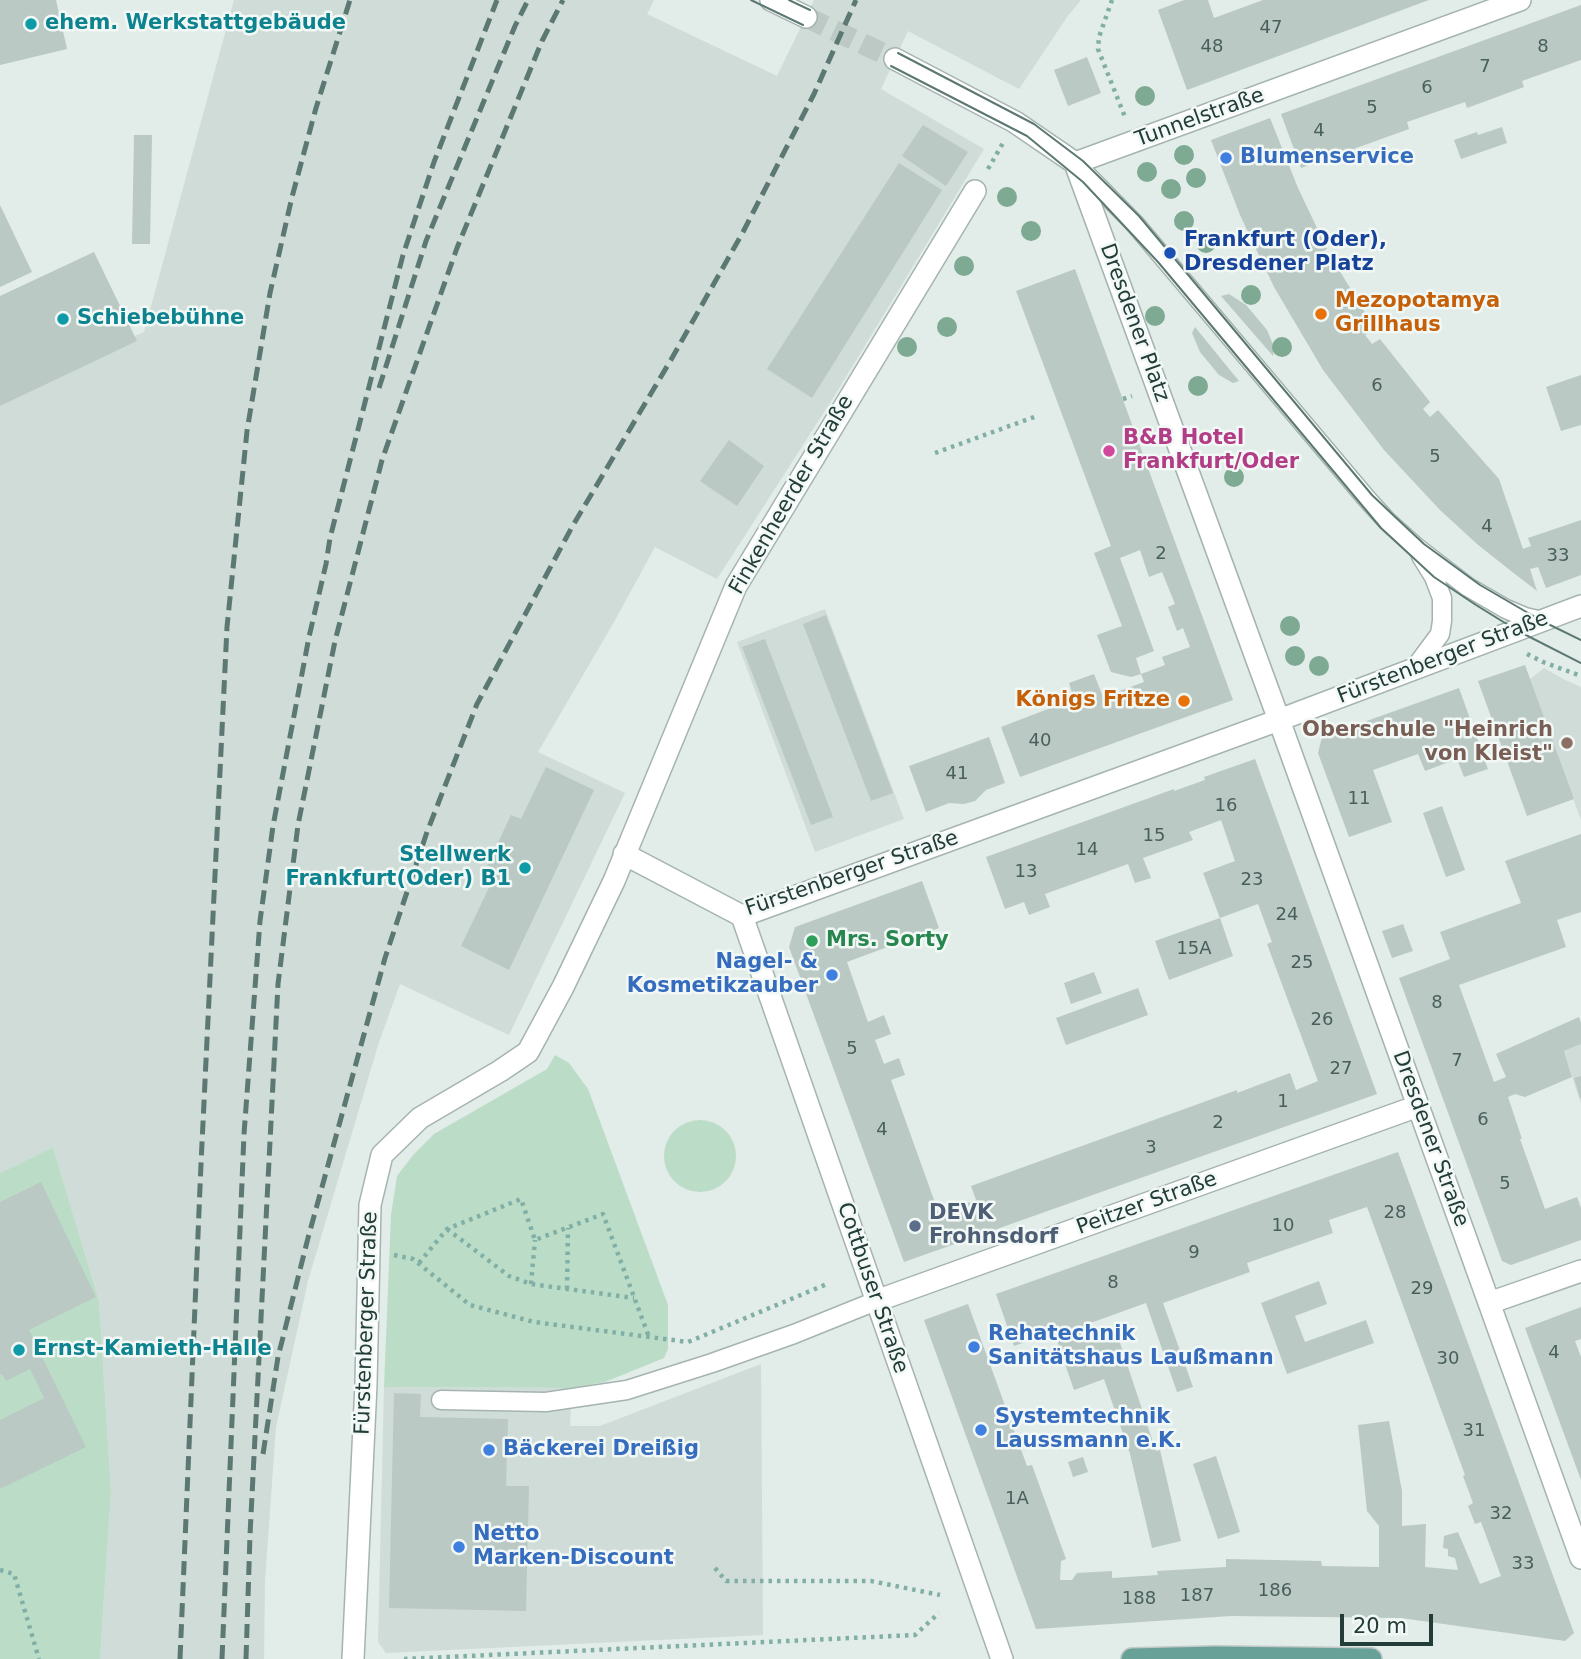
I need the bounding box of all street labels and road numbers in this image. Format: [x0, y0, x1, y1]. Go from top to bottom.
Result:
street label: Tunnelstraße [1132, 83, 1268, 153]
street label: Dresdener Platz [1094, 240, 1174, 406]
street label: Finkenheerder Straße [725, 391, 859, 599]
street label: Fürstenberger Straße [1334, 606, 1552, 710]
street label: Fürstenberger Straße [742, 826, 962, 922]
street label: Dresdener Straße [1386, 1048, 1474, 1230]
street label: Peitzer Straße [1073, 1167, 1221, 1241]
street label: Cottbuser Straße [831, 1199, 913, 1377]
street label: Fürstenberger Straße [351, 1211, 383, 1435]

